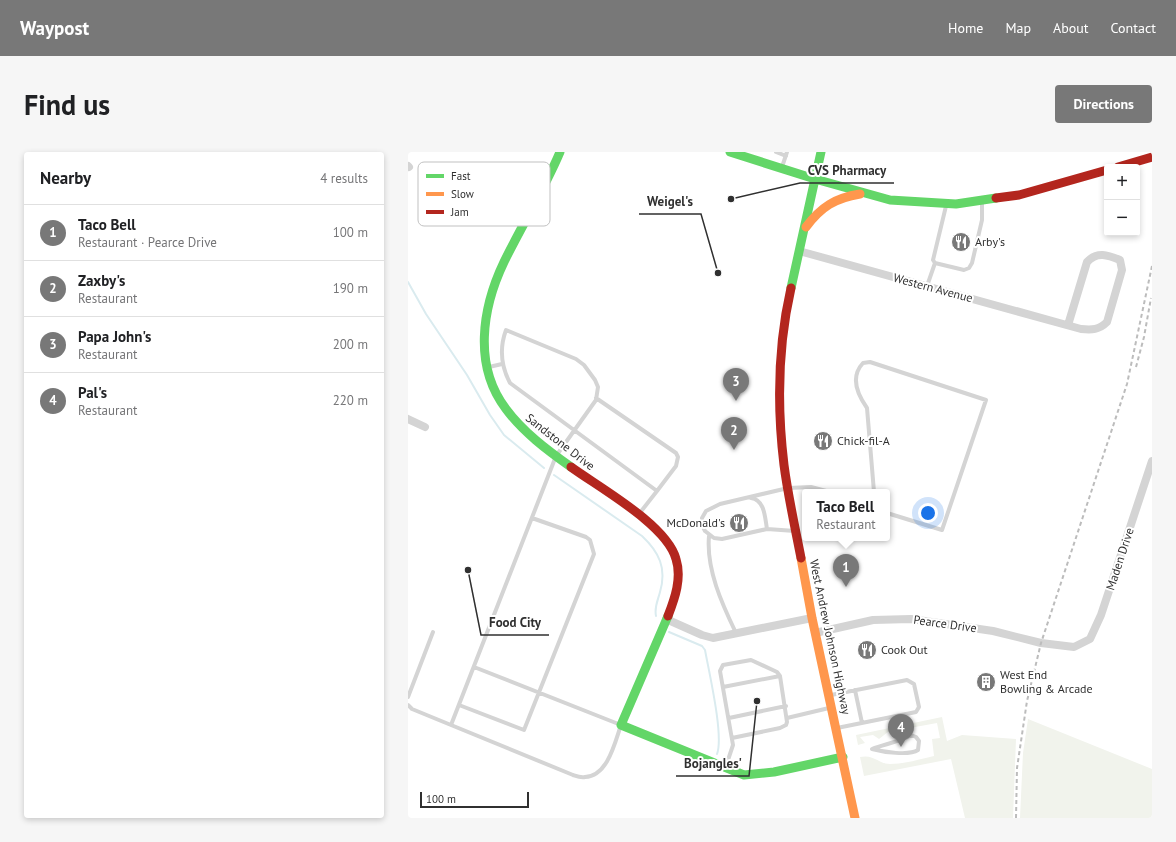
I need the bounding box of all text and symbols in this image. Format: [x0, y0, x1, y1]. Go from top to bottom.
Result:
text: Waypost [20, 16, 89, 40]
text: Home [948, 19, 983, 37]
text: Map [1005, 19, 1031, 37]
text: About [1053, 19, 1089, 37]
text: Contact [1111, 19, 1156, 37]
button: Directions [1055, 85, 1152, 123]
text: Find us [24, 86, 110, 123]
callout: CVS Pharmacy [800, 158, 894, 183]
legend [418, 162, 550, 226]
text: CVS Pharmacy [808, 162, 887, 179]
map controls [1104, 164, 1140, 236]
button: + [1104, 164, 1140, 200]
text: Nearby [40, 167, 91, 189]
text: Fast [451, 169, 471, 183]
text: 4 results [320, 170, 368, 187]
text: Slow [451, 187, 474, 201]
callout: Weigel's [639, 189, 701, 214]
text: Weigel's [647, 193, 693, 210]
button: − [1104, 200, 1140, 236]
text: Jam [450, 205, 469, 219]
text: Taco Bell [78, 215, 136, 234]
text: 1 [49, 224, 57, 241]
text: 100 m [333, 224, 368, 241]
restaurant icon: Arby's [950, 231, 972, 253]
text: Restaurant · Pearce Drive [78, 234, 217, 251]
place label: Arby's [975, 234, 1005, 249]
street label: Western Avenue [892, 270, 974, 305]
text: Zaxby's [78, 271, 125, 290]
text: 2 [49, 280, 57, 297]
text: 190 m [333, 280, 368, 297]
text: Restaurant [78, 290, 137, 307]
text: Papa John's [78, 327, 151, 346]
text: 3 [49, 336, 57, 353]
text: 200 m [333, 336, 368, 353]
text: Restaurant [78, 346, 137, 363]
pin: 3 [723, 368, 749, 401]
text: Pal's [78, 383, 107, 402]
text: 4 [49, 392, 57, 409]
text: 220 m [333, 392, 368, 409]
text: Restaurant [78, 402, 137, 419]
street label: Sandstone Drive [523, 410, 598, 473]
pin: 2 [721, 417, 747, 450]
restaurant icon: Chick-fil-A [812, 430, 834, 452]
place label: Chick-fil-A [837, 433, 890, 448]
popup [802, 489, 890, 541]
text: Taco Bell [816, 497, 874, 516]
your location [918, 503, 938, 523]
restaurant icon: McDonald's [728, 512, 750, 534]
place label: McDonald's [666, 515, 725, 530]
text: Restaurant [816, 516, 876, 533]
street label: Maden Drive [1102, 526, 1137, 592]
pin: 1 [833, 554, 859, 587]
street label: West Andrew Johnson Highway [807, 558, 854, 716]
callout: Food City [481, 610, 549, 635]
street label: Pearce Drive [912, 612, 978, 635]
text: Food City [489, 614, 542, 631]
restaurant icon: Cook Out [856, 639, 878, 661]
place label: Cook Out [881, 642, 928, 657]
place label: West End Bowling & Arcade [1000, 667, 1093, 696]
building icon: West End Bowling & Arcade [975, 671, 997, 693]
pin: 4 [888, 714, 914, 747]
callout: Bojangles' [676, 751, 749, 776]
text: Bojangles' [684, 755, 742, 772]
scale bar [420, 790, 529, 809]
text: 100 m [426, 792, 456, 806]

